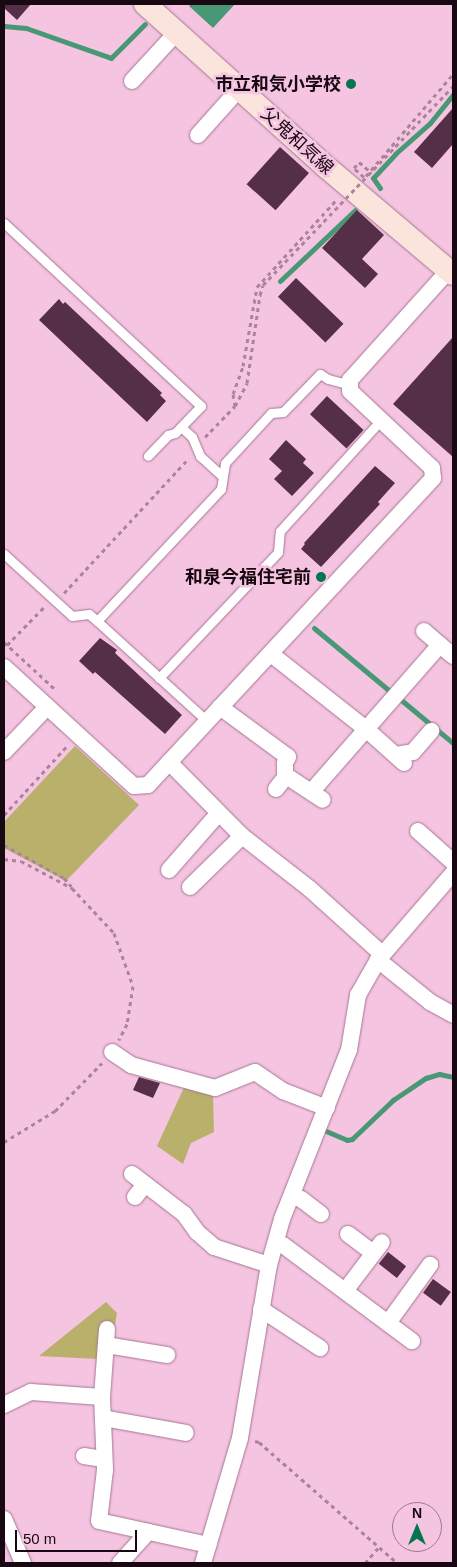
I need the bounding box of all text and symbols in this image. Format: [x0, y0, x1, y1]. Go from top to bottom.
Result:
place label: 市立和気小学校 [215, 73, 341, 95]
marker: 市立和気小学校 [345, 78, 357, 90]
street label: 父鬼和気線 [256, 103, 338, 179]
place label: 和泉今福住宅前 [185, 566, 311, 588]
marker: 和泉今福住宅前 [315, 571, 327, 583]
north arrow [392, 1502, 442, 1552]
text: N [412, 1505, 422, 1521]
scale bar [18, 1520, 140, 1552]
text: 50 m [23, 1530, 56, 1547]

